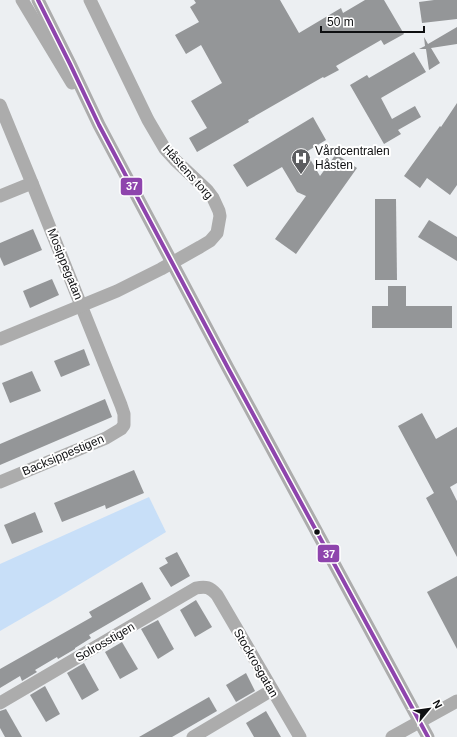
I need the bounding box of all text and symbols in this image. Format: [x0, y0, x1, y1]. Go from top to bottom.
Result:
scale bar [321, 8, 424, 34]
text: 50 m [327, 15, 354, 29]
street label: Håstens torg [160, 142, 216, 202]
place label: Vårdcentralen Håsten [315, 144, 390, 172]
hospital icon: Vårdcentralen Håsten [290, 147, 312, 175]
line badge: 37 [120, 177, 143, 196]
text: 37 [126, 180, 138, 192]
street label: Mosippegatan [44, 226, 86, 302]
street label: Backsippestigen [20, 431, 106, 479]
unlabelled marker [312, 527, 322, 537]
line badge: 37 [317, 544, 340, 563]
text: 37 [323, 548, 335, 560]
street label: Solrosstigen [73, 619, 137, 665]
street label: Stockrosgatan [231, 626, 281, 700]
north arrow [409, 689, 449, 729]
text: N [431, 698, 445, 711]

